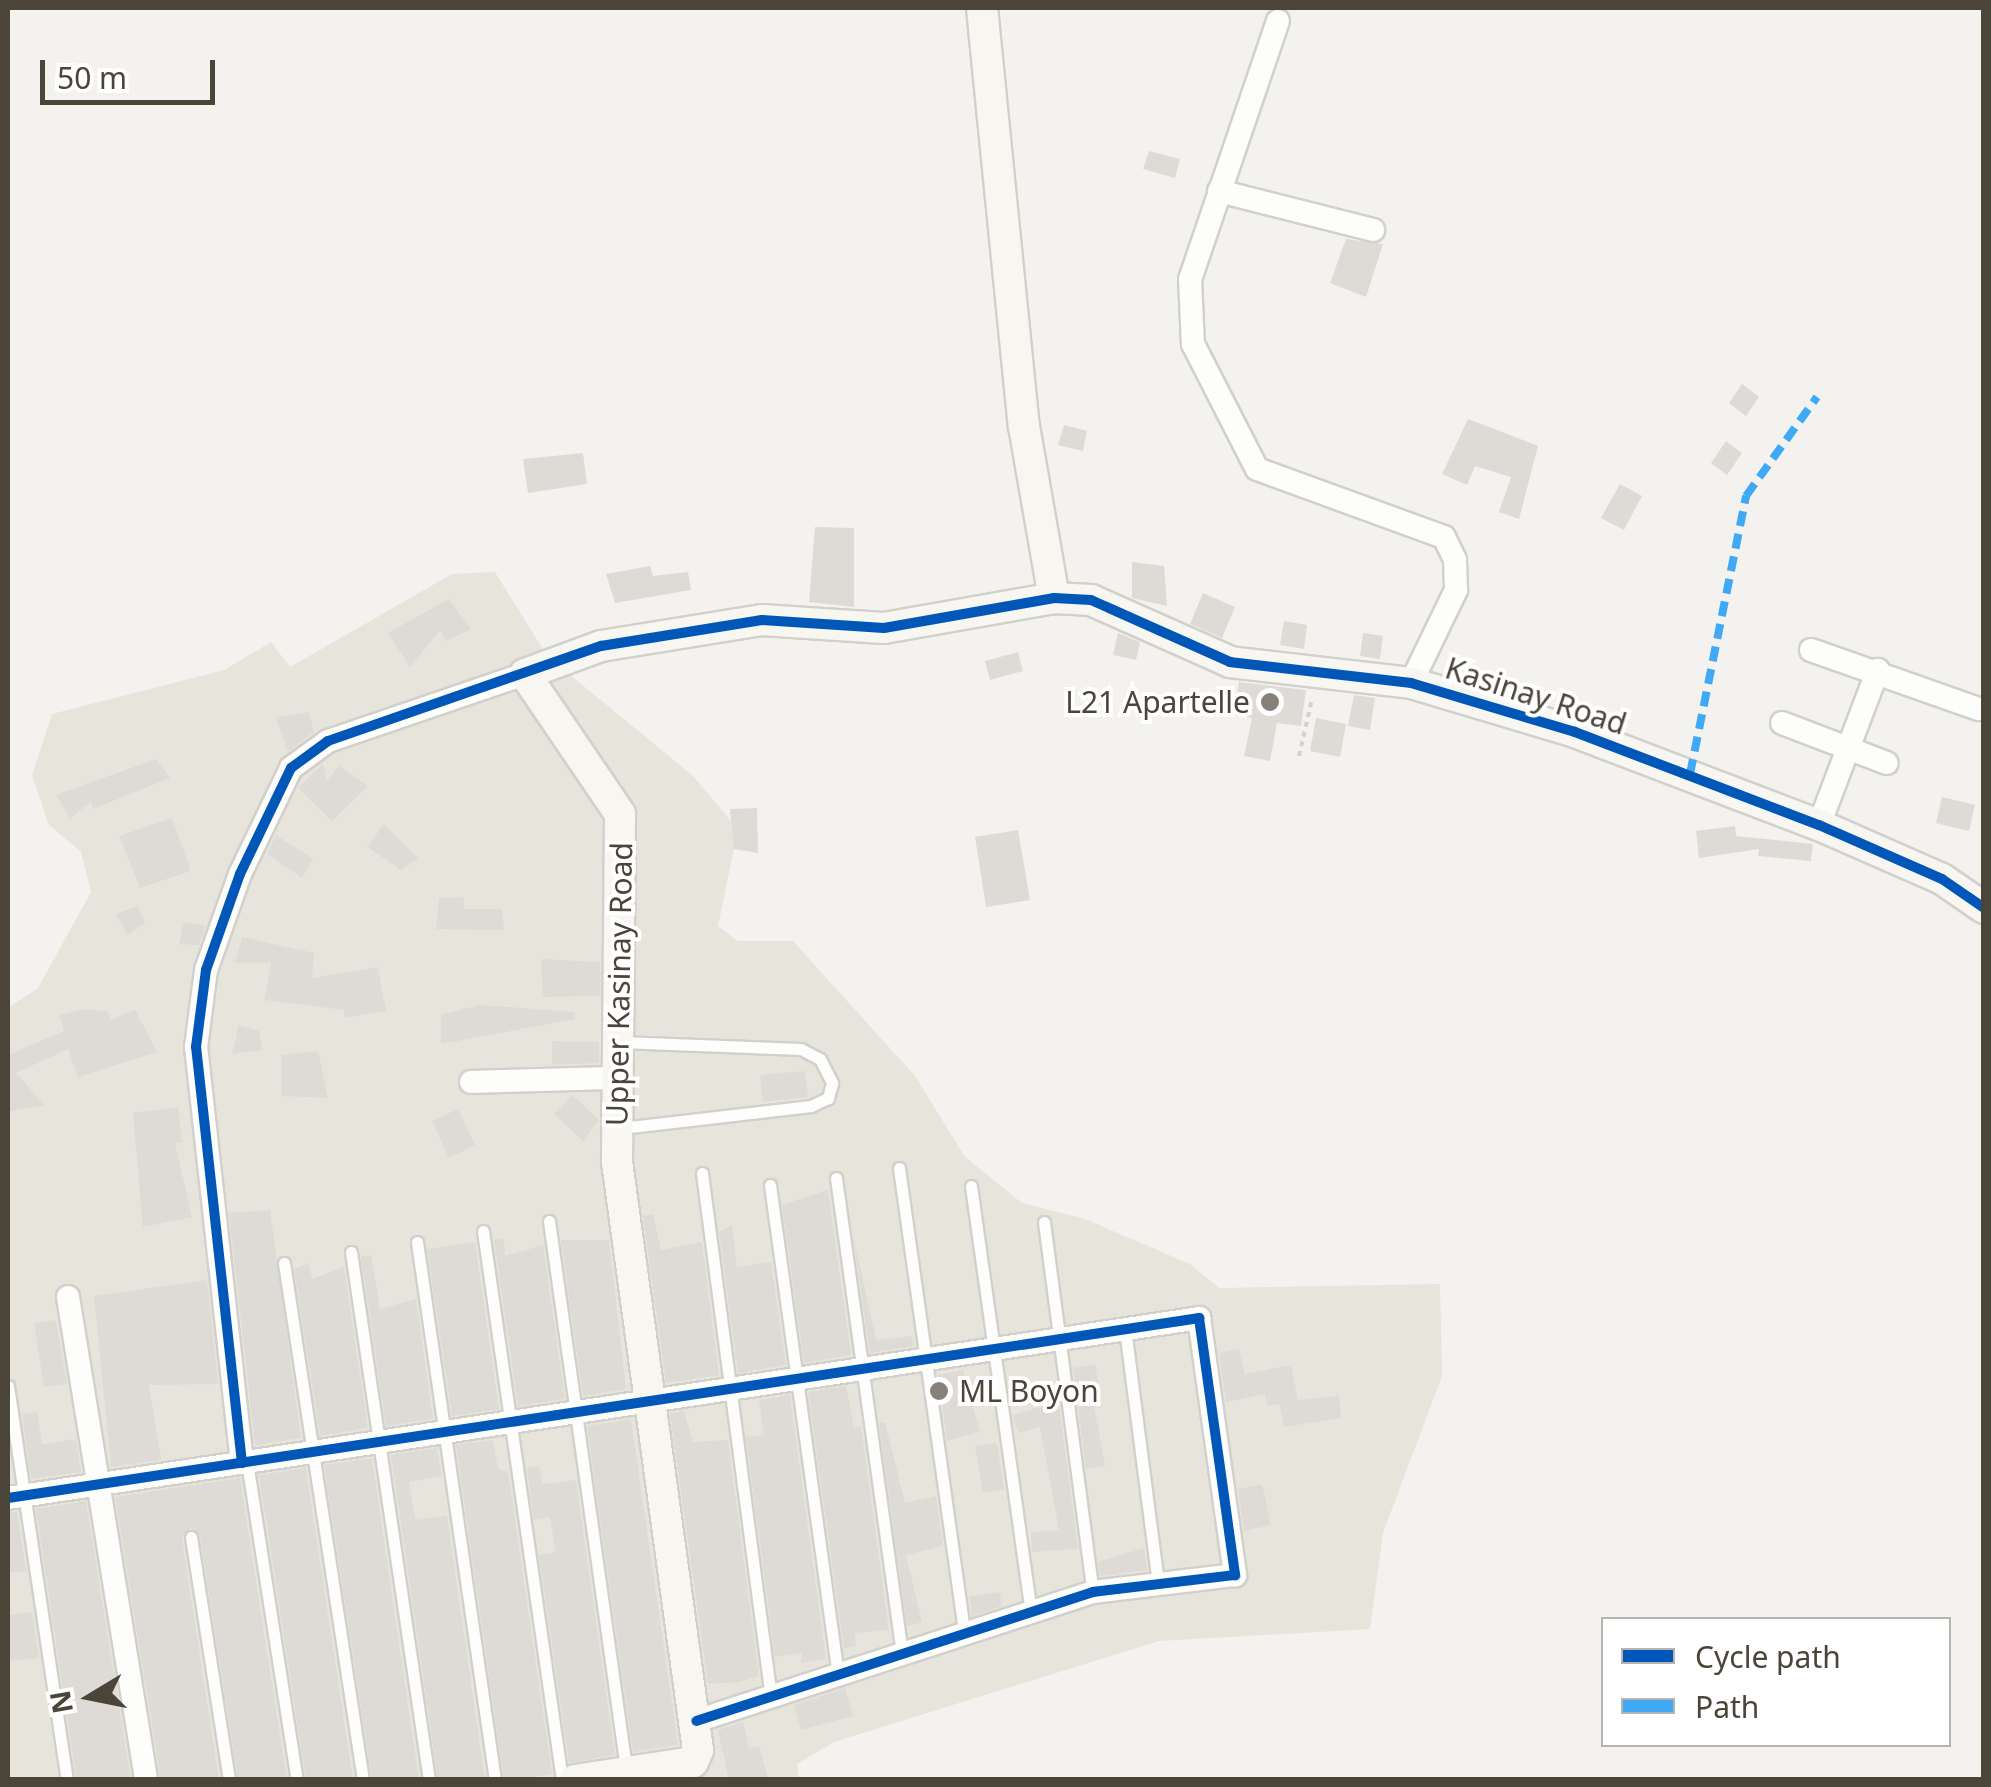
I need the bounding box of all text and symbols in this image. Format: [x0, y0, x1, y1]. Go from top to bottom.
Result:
scale bar [45, 40, 220, 102]
text: 50 m [57, 57, 127, 98]
street label: Kasinay Road [1441, 650, 1631, 742]
place label: L21 Apartelle [1065, 684, 1250, 720]
marker: L21 Apartelle [1259, 691, 1281, 713]
street label: Upper Kasinay Road [599, 842, 639, 1126]
place label: ML Boyon [959, 1373, 1099, 1409]
marker: ML Boyon [928, 1380, 950, 1402]
legend [1601, 1617, 1951, 1747]
text: Cycle path [1695, 1636, 1841, 1677]
north arrow [40, 1647, 140, 1747]
text: Path [1695, 1686, 1759, 1727]
text: N [40, 1688, 81, 1717]

